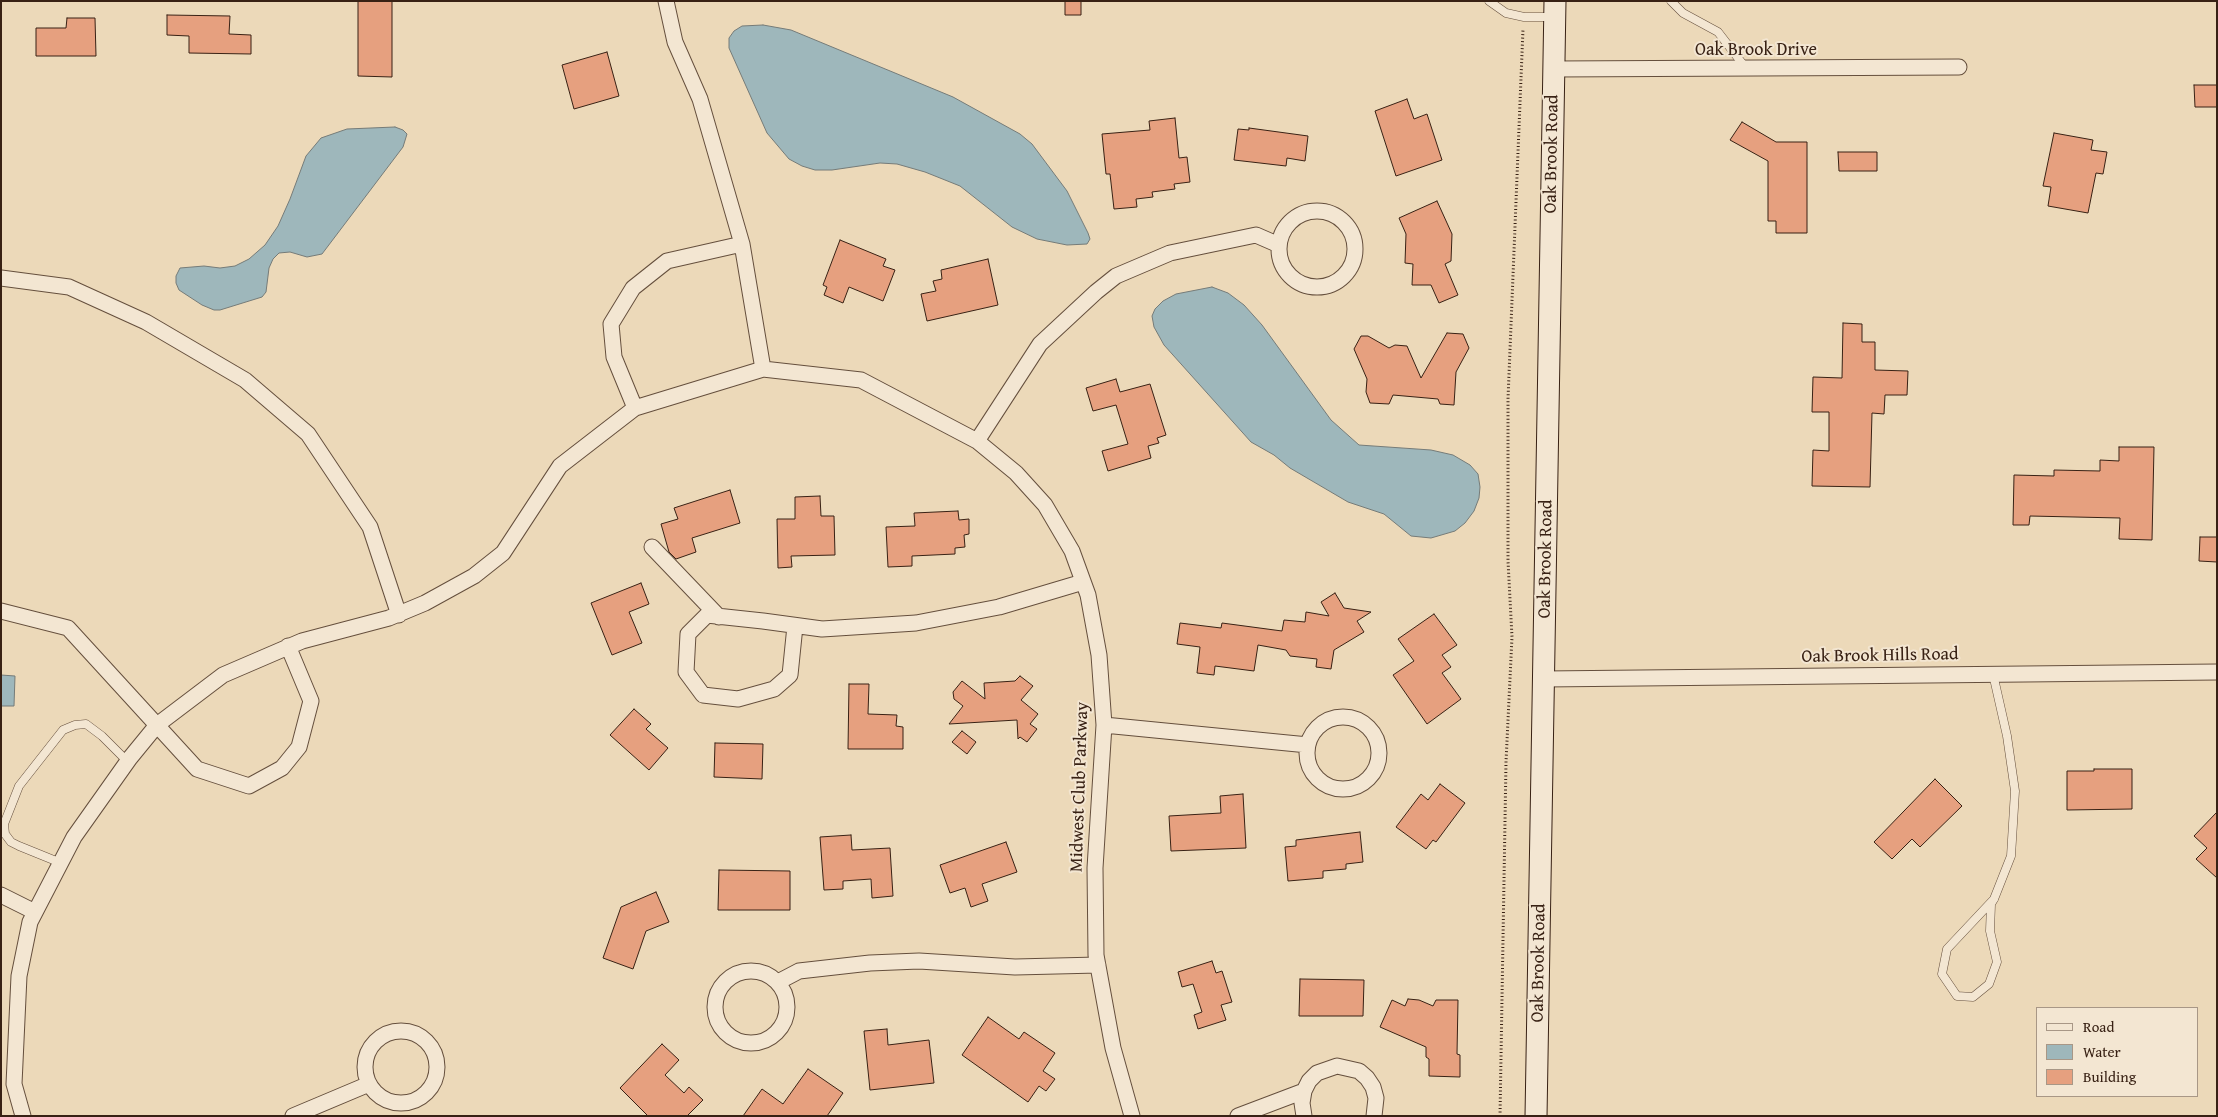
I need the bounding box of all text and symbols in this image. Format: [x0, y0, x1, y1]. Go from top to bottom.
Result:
street label: Oak Brook Drive [1695, 39, 1817, 61]
street label: Oak Brook Road [1540, 94, 1564, 214]
street label: Oak Brook Road [1534, 499, 1558, 619]
street label: Oak Brook Hills Road [1801, 644, 1959, 668]
street label: Midwest Club Parkway [1066, 702, 1094, 872]
street label: Oak Brook Road [1527, 903, 1551, 1023]
legend [2036, 1007, 2198, 1097]
text: Road [2083, 1016, 2114, 1037]
text: Water [2083, 1041, 2121, 1062]
text: Building [2083, 1066, 2136, 1087]

